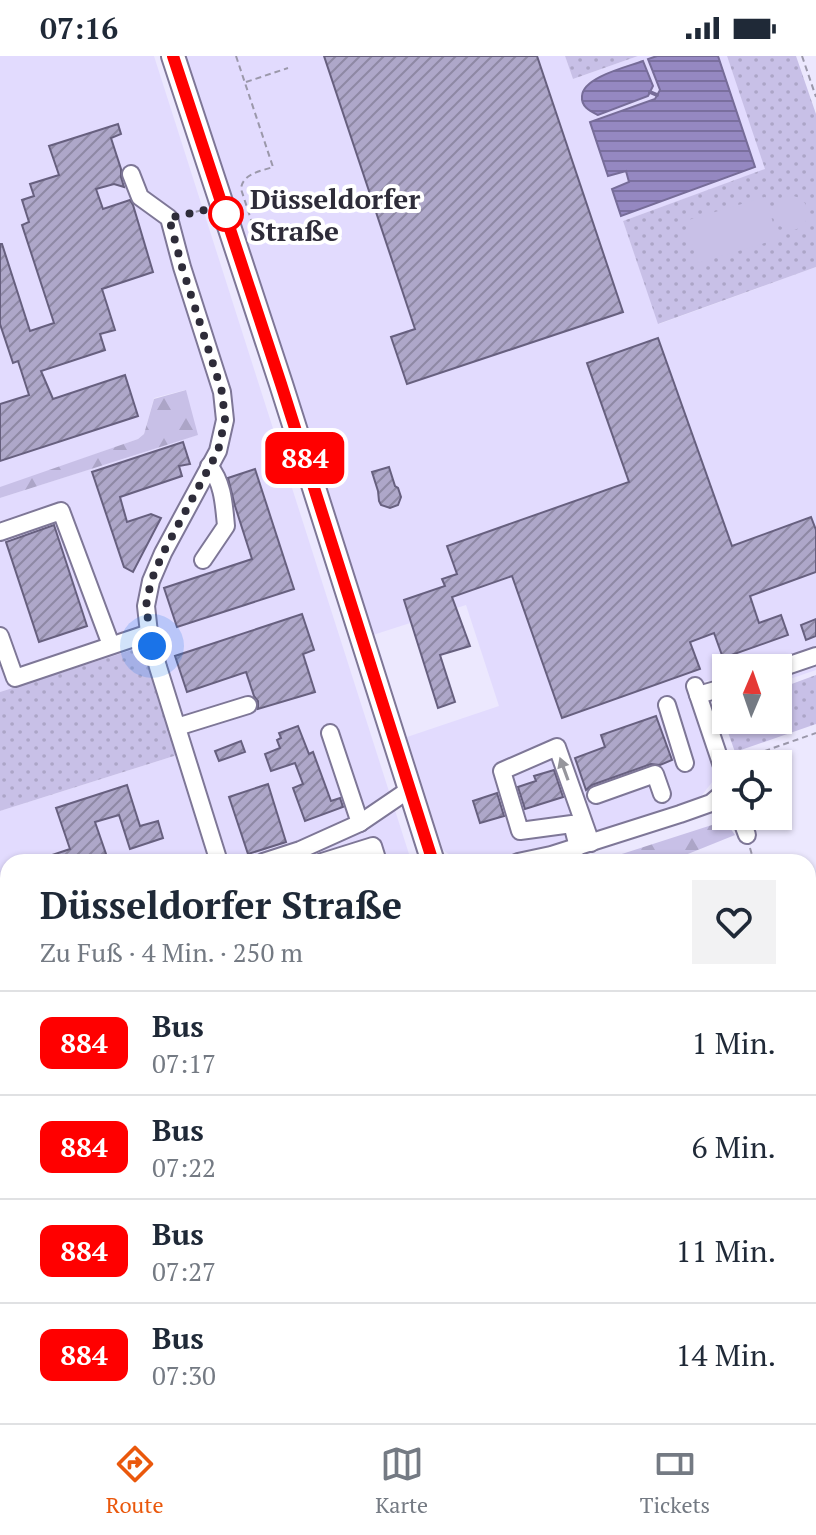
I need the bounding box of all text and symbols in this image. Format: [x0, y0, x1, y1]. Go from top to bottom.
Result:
text: 07:16 [40, 8, 118, 48]
place label: Düsseldorfer Straße [250, 180, 420, 249]
marker: Düsseldorfer Straße [209, 197, 243, 231]
line badge: 884 [259, 432, 351, 484]
text: 884 [281, 439, 329, 476]
your location [132, 626, 172, 666]
north arrow [712, 654, 792, 734]
map controls [712, 654, 792, 830]
button: locate [712, 750, 792, 830]
one-way arrow [558, 757, 570, 781]
text: Düsseldorfer Straße [40, 880, 402, 930]
button: heart [692, 880, 776, 964]
text: Zu Fuß · 4 Min. · 250 m [40, 935, 303, 969]
text: Bus [152, 1006, 204, 1046]
text: 1 Min. [691, 1023, 776, 1063]
text: 884 [60, 1024, 108, 1061]
text: 07:17 [152, 1046, 216, 1080]
text: Bus [152, 1110, 204, 1150]
text: 6 Min. [691, 1127, 776, 1167]
text: 884 [60, 1128, 108, 1165]
text: 07:22 [152, 1150, 216, 1184]
text: Bus [152, 1214, 204, 1254]
text: 11 Min. [676, 1231, 776, 1271]
text: 884 [60, 1232, 108, 1269]
text: 07:27 [152, 1254, 216, 1288]
text: Bus [152, 1318, 204, 1358]
text: 14 Min. [676, 1335, 776, 1375]
text: 884 [60, 1336, 108, 1373]
text: 07:30 [152, 1358, 216, 1392]
tab: Route [106, 1442, 163, 1519]
tab: Karte [375, 1442, 428, 1519]
tab: Tickets [640, 1442, 710, 1519]

